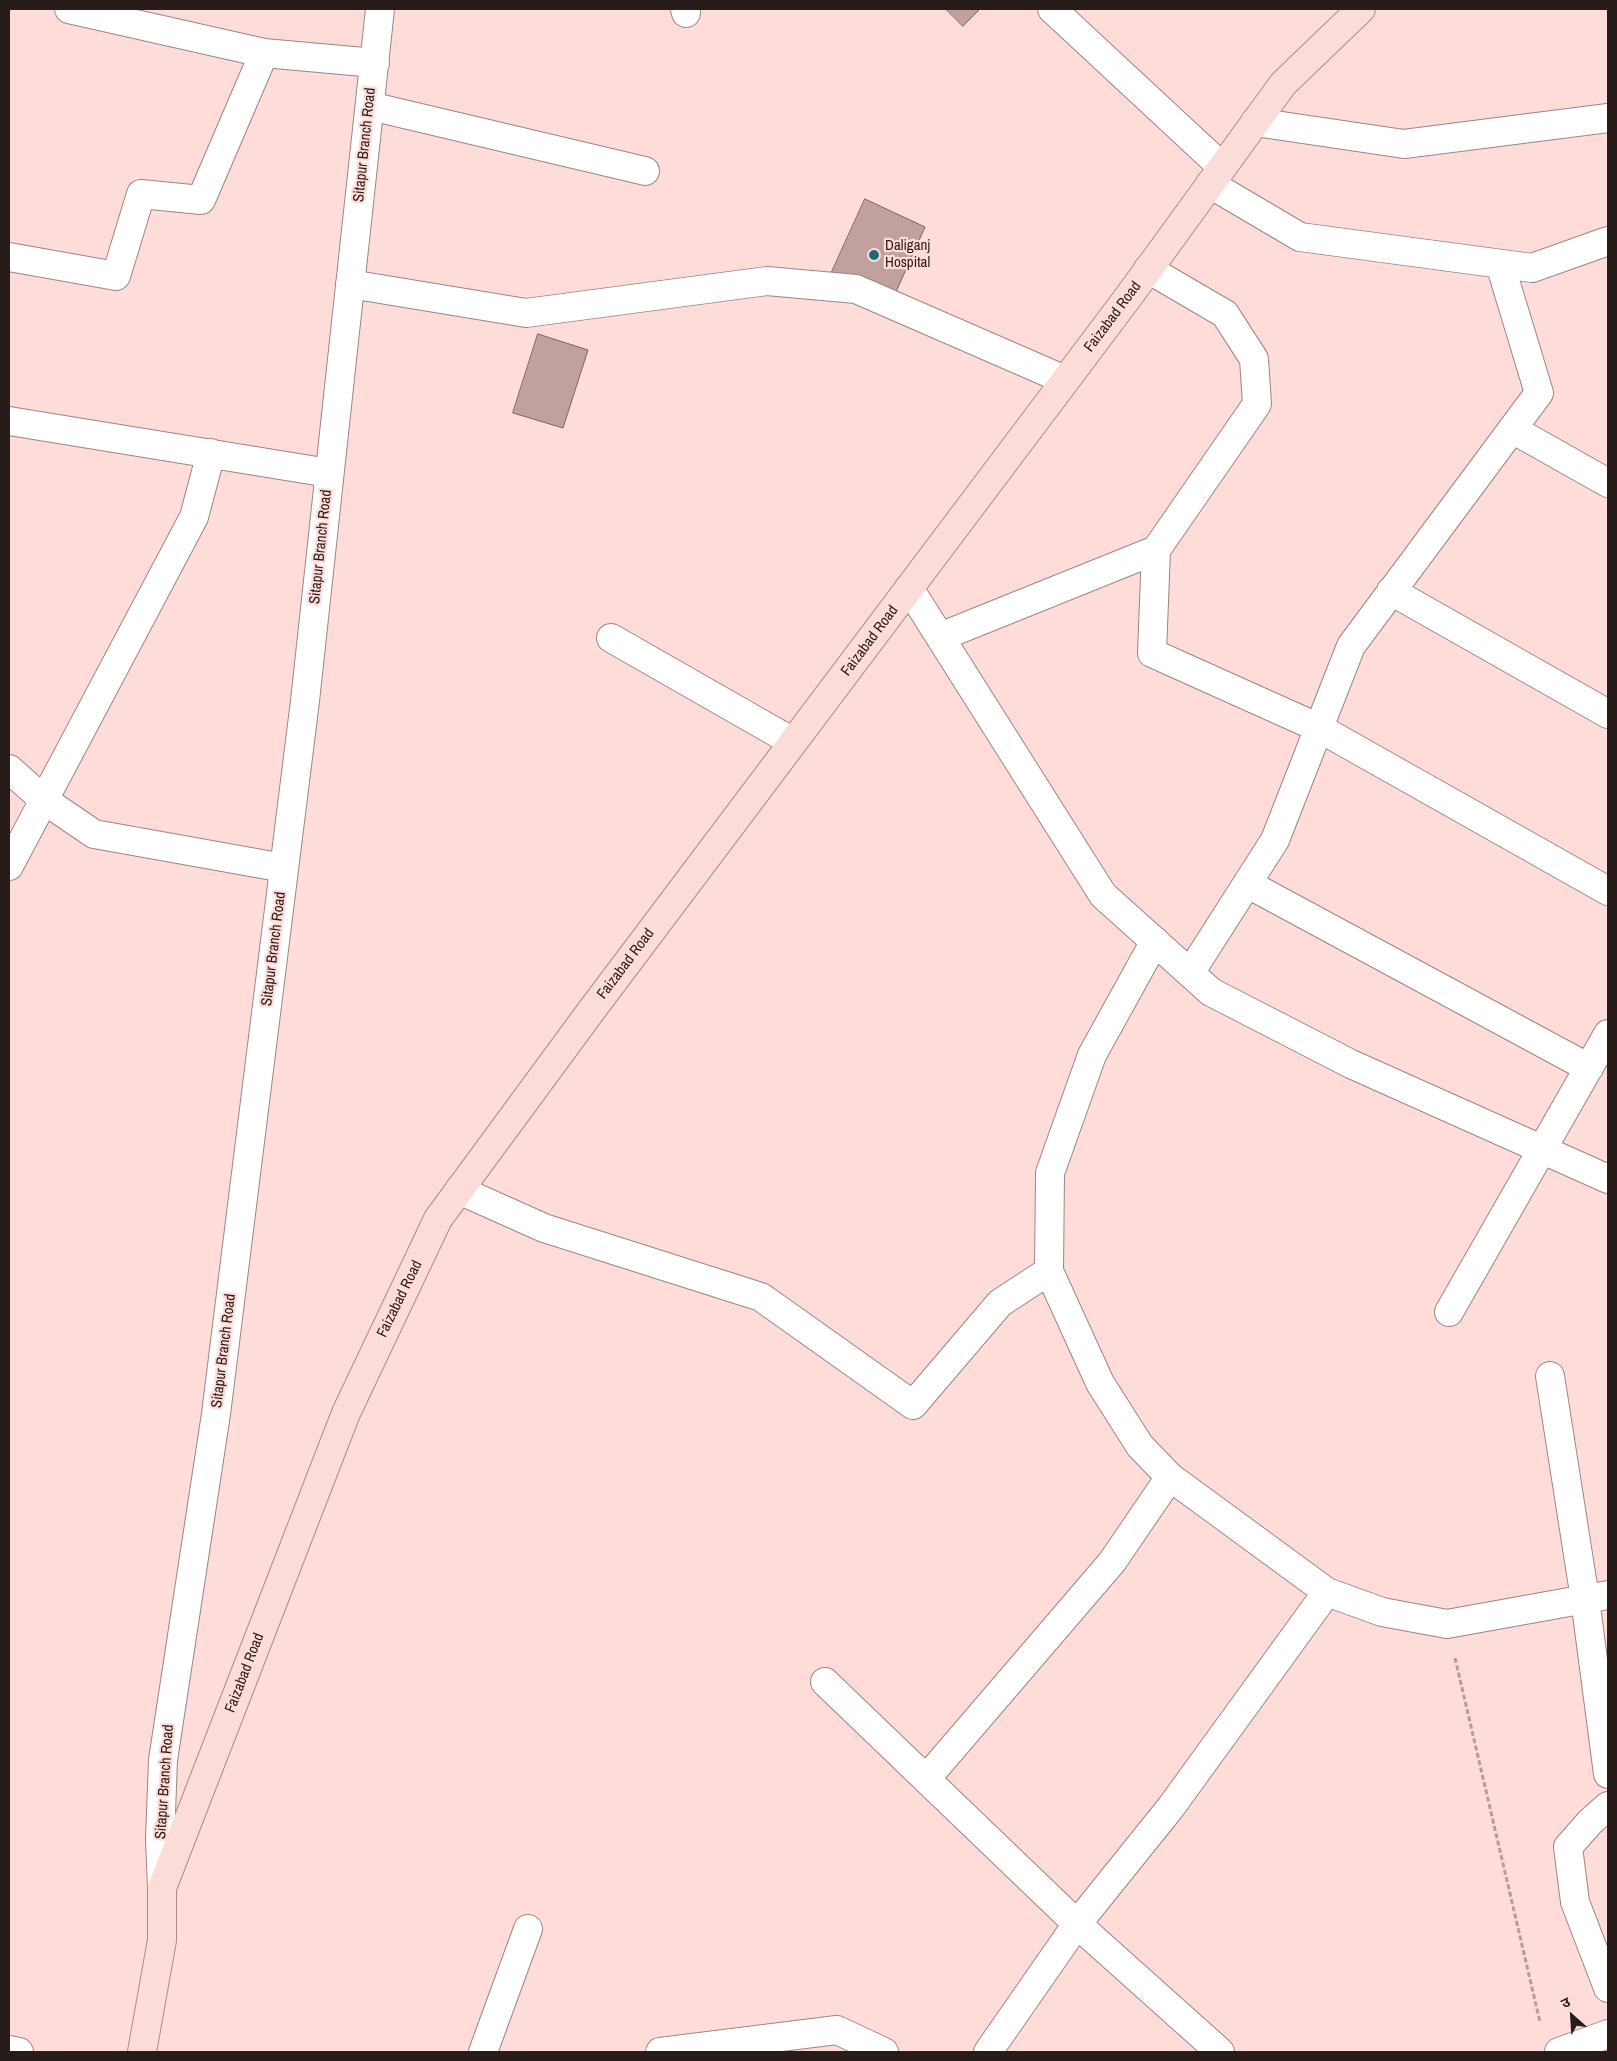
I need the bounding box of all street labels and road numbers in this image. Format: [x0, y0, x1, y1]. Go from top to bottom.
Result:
street label: Sitapur Branch Road [350, 87, 380, 203]
street label: Faizabad Road [1081, 278, 1145, 356]
street label: Sitapur Branch Road [306, 489, 336, 605]
street label: Faizabad Road [838, 602, 902, 680]
street label: Sitapur Branch Road [258, 891, 290, 1007]
street label: Faizabad Road [594, 925, 658, 1003]
street label: Faizabad Road [374, 1258, 426, 1340]
street label: Sitapur Branch Road [208, 1293, 240, 1409]
street label: Faizabad Road [222, 1631, 268, 1715]
street label: Sitapur Branch Road [152, 1724, 178, 1840]

